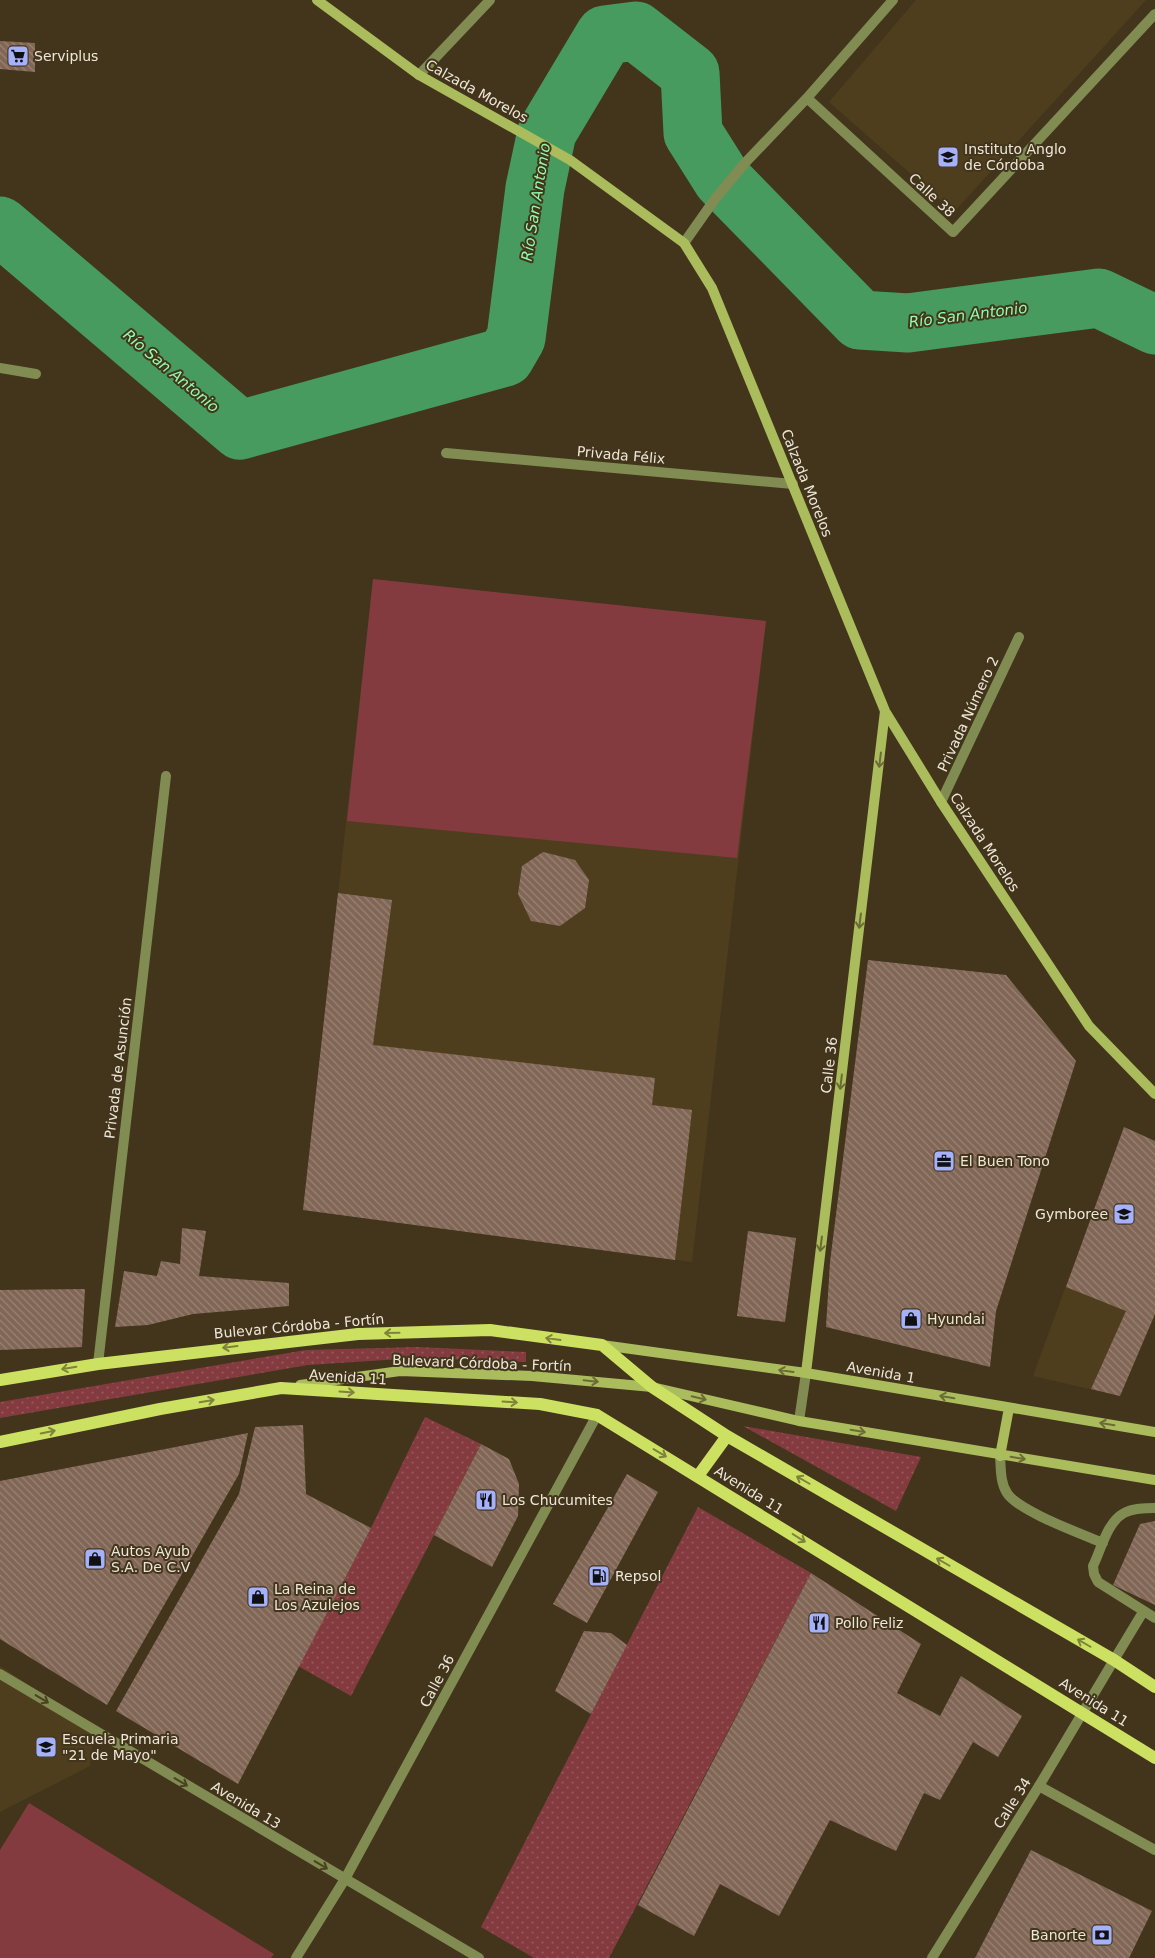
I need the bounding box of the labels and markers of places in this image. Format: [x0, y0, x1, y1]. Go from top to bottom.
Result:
supermarket icon: Serviplus [6, 44, 30, 68]
place label: Serviplus [34, 48, 98, 64]
place label: Instituto Anglo de Córdoba [964, 141, 1066, 173]
school or university icon: Instituto Anglo de Córdoba [936, 145, 960, 169]
office icon: El Buen Tono [932, 1149, 956, 1173]
place label: El Buen Tono [960, 1153, 1050, 1169]
school or university icon: Gymboree [1112, 1202, 1136, 1226]
place label: Gymboree [1035, 1206, 1108, 1222]
shop icon: Hyundai [899, 1307, 923, 1331]
place label: Hyundai [927, 1311, 985, 1327]
restaurant icon: Los Chucumites [474, 1488, 498, 1512]
place label: Los Chucumites [502, 1492, 613, 1508]
place label: Autos Ayub S.A. De C.V [111, 1543, 191, 1575]
shop icon: Autos Ayub S.A. De C.V [83, 1547, 107, 1571]
fuel station icon: Repsol [587, 1564, 611, 1588]
place label: Repsol [615, 1568, 661, 1584]
place label: La Reina de Los Azulejos [274, 1581, 360, 1613]
shop icon: La Reina de Los Azulejos [246, 1585, 270, 1609]
restaurant icon: Pollo Feliz [807, 1611, 831, 1635]
place label: Pollo Feliz [835, 1615, 903, 1631]
place label: Escuela Primaria "21 de Mayo" [62, 1731, 179, 1763]
school or university icon: Escuela Primaria "21 de Mayo" [34, 1735, 58, 1759]
bank icon: Banorte [1090, 1923, 1114, 1947]
place label: Banorte [1031, 1927, 1086, 1943]

